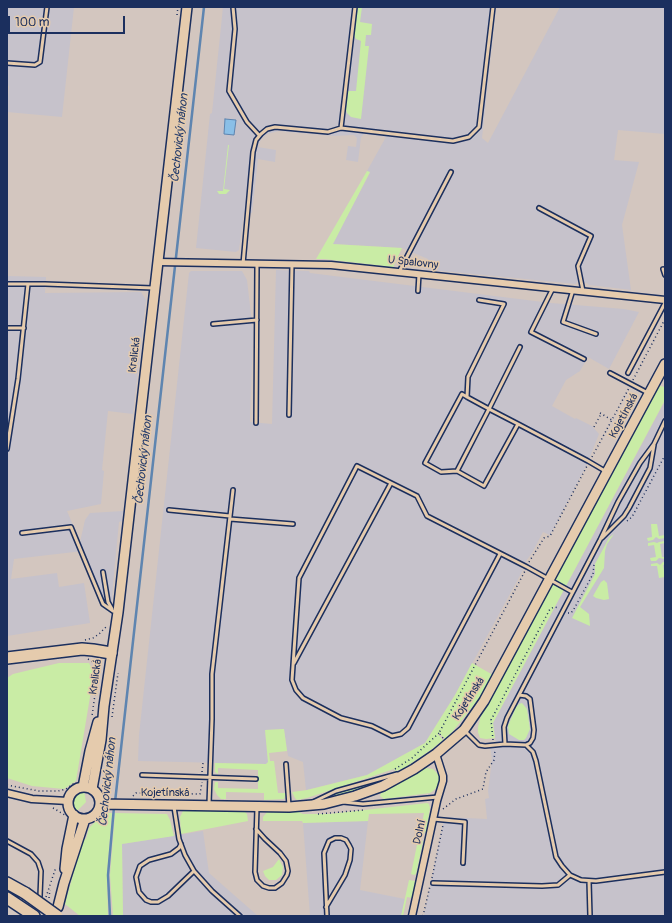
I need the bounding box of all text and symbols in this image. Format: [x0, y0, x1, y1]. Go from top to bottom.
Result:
scale bar [10, 8, 127, 34]
text: 100 m [15, 15, 49, 30]
water label: Čechovický náhon [168, 93, 192, 183]
street label: U Spalovny [387, 254, 439, 272]
street label: Kralická [126, 337, 144, 373]
street label: Kojetínská [607, 391, 641, 441]
water label: Čechovický náhon [132, 415, 156, 505]
street label: Kralická [87, 658, 105, 696]
street label: Kojetínská [450, 675, 488, 723]
water label: Čechovický náhon [96, 737, 120, 827]
street label: Kojetínská [141, 786, 189, 800]
street label: Dolní [411, 818, 429, 846]

